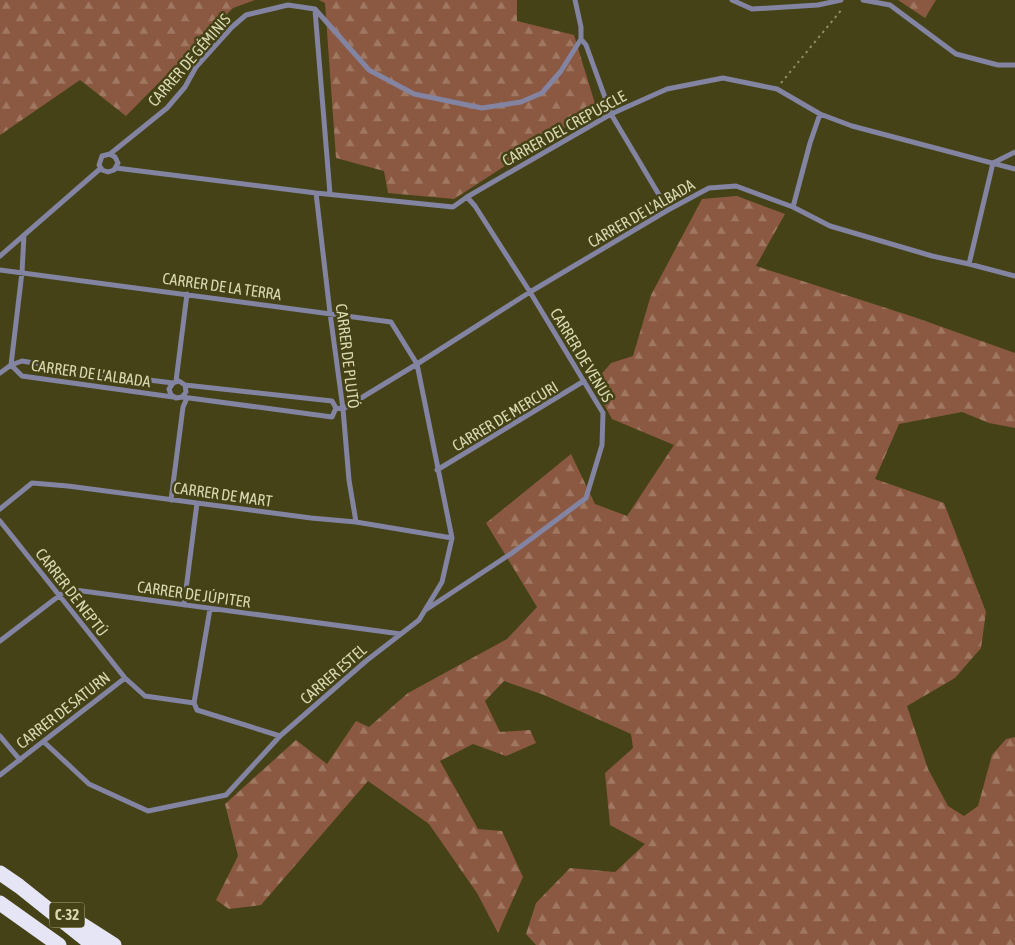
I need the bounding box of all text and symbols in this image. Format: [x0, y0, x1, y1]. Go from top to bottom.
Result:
street label: CARRER DE GÉMINIS [144, 10, 234, 110]
street label: CARRER DEL CREPUSCLE [499, 86, 629, 169]
street label: CARRER DE L'ALBADA [584, 175, 698, 251]
street label: CARRER DE LA TERRA [161, 269, 283, 303]
street label: CARRER DE PLUTÓ [333, 303, 363, 409]
street label: CARRER DE VENUS [547, 305, 617, 405]
street label: CARRER DE L'ALBADA [30, 356, 152, 390]
street label: CARRER DE MERCURI [449, 377, 561, 455]
street label: CARRER DE MART [172, 478, 274, 510]
street label: CARRER DE NEPTÚ [32, 544, 112, 640]
street label: CARRER DE JÚPITER [136, 577, 252, 611]
street label: CARRER ESTEL [296, 640, 370, 708]
street label: CARRER DE SATURN [13, 668, 113, 752]
road number: C-32 [50, 902, 84, 928]

